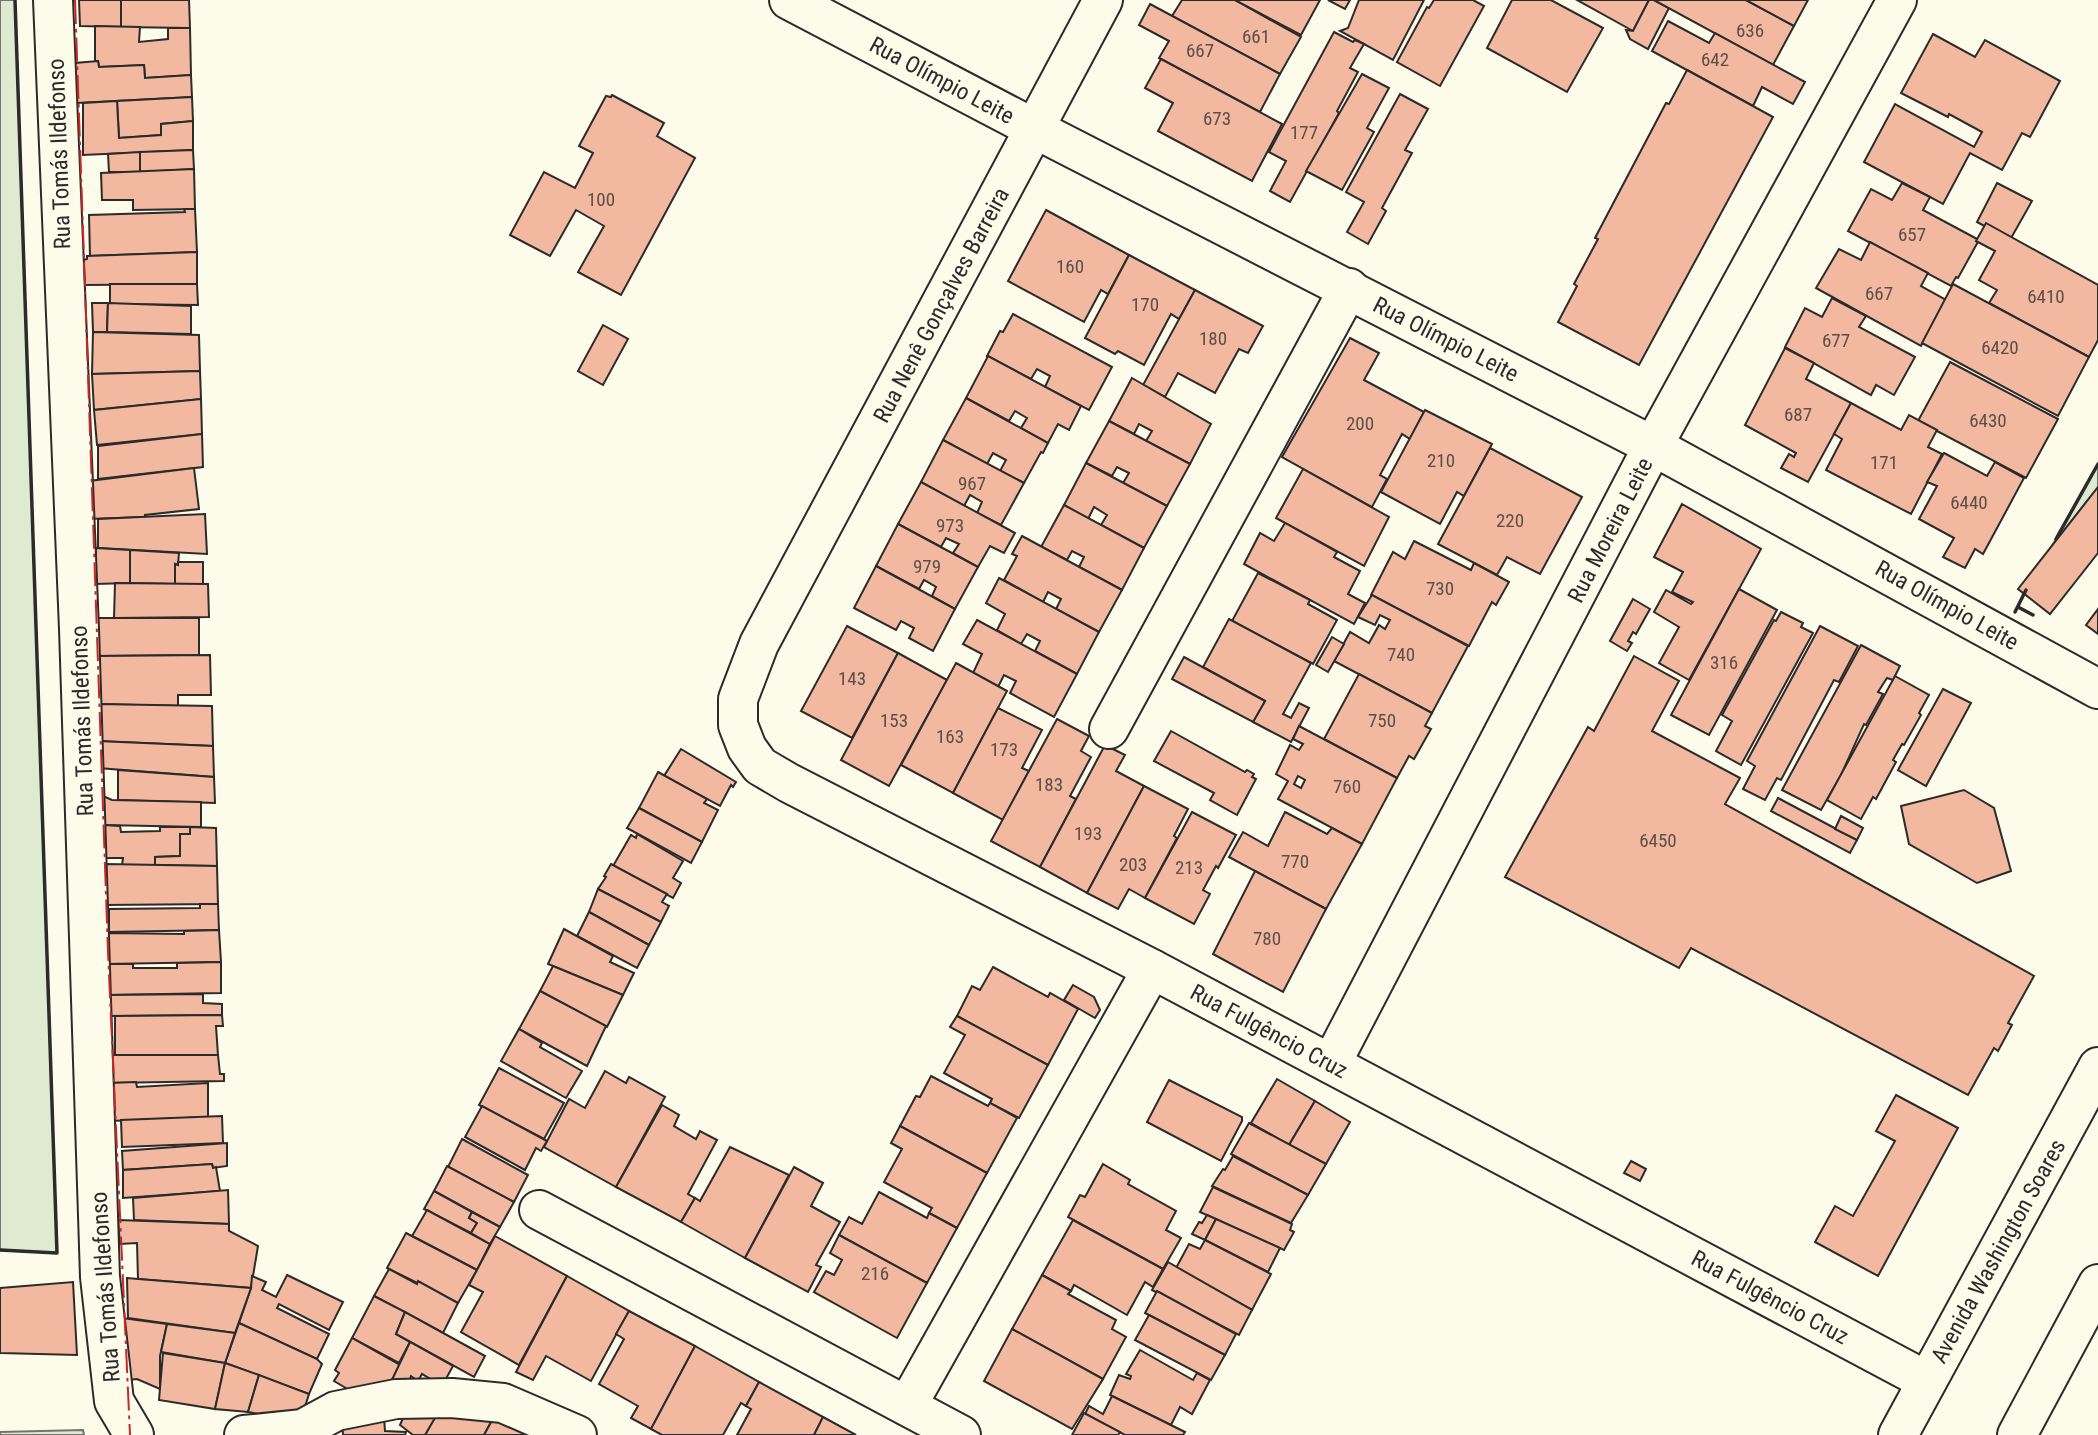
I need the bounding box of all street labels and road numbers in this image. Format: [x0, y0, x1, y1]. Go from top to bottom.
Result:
street label: Rua Olímpio Leite [865, 31, 1019, 130]
street label: Rua Tomás Ildefonso [43, 58, 76, 250]
street label: Rua Nenê Gonçalves Barreira [868, 183, 1015, 427]
street label: Rua Olímpio Leite [1369, 291, 1523, 388]
street label: Rua Moreira Leite [1562, 453, 1659, 607]
street label: Rua Olímpio Leite [1870, 555, 2023, 656]
street label: Rua Tomás Ildefonso [66, 625, 99, 817]
street label: Rua Fulgêncio Cruz [1186, 979, 1352, 1084]
street label: Avenida Washington Soares [1926, 1135, 2071, 1368]
street label: Rua Tomás Ildefonso [85, 1191, 126, 1383]
street label: Rua Fulgêncio Cruz [1687, 1245, 1853, 1350]

